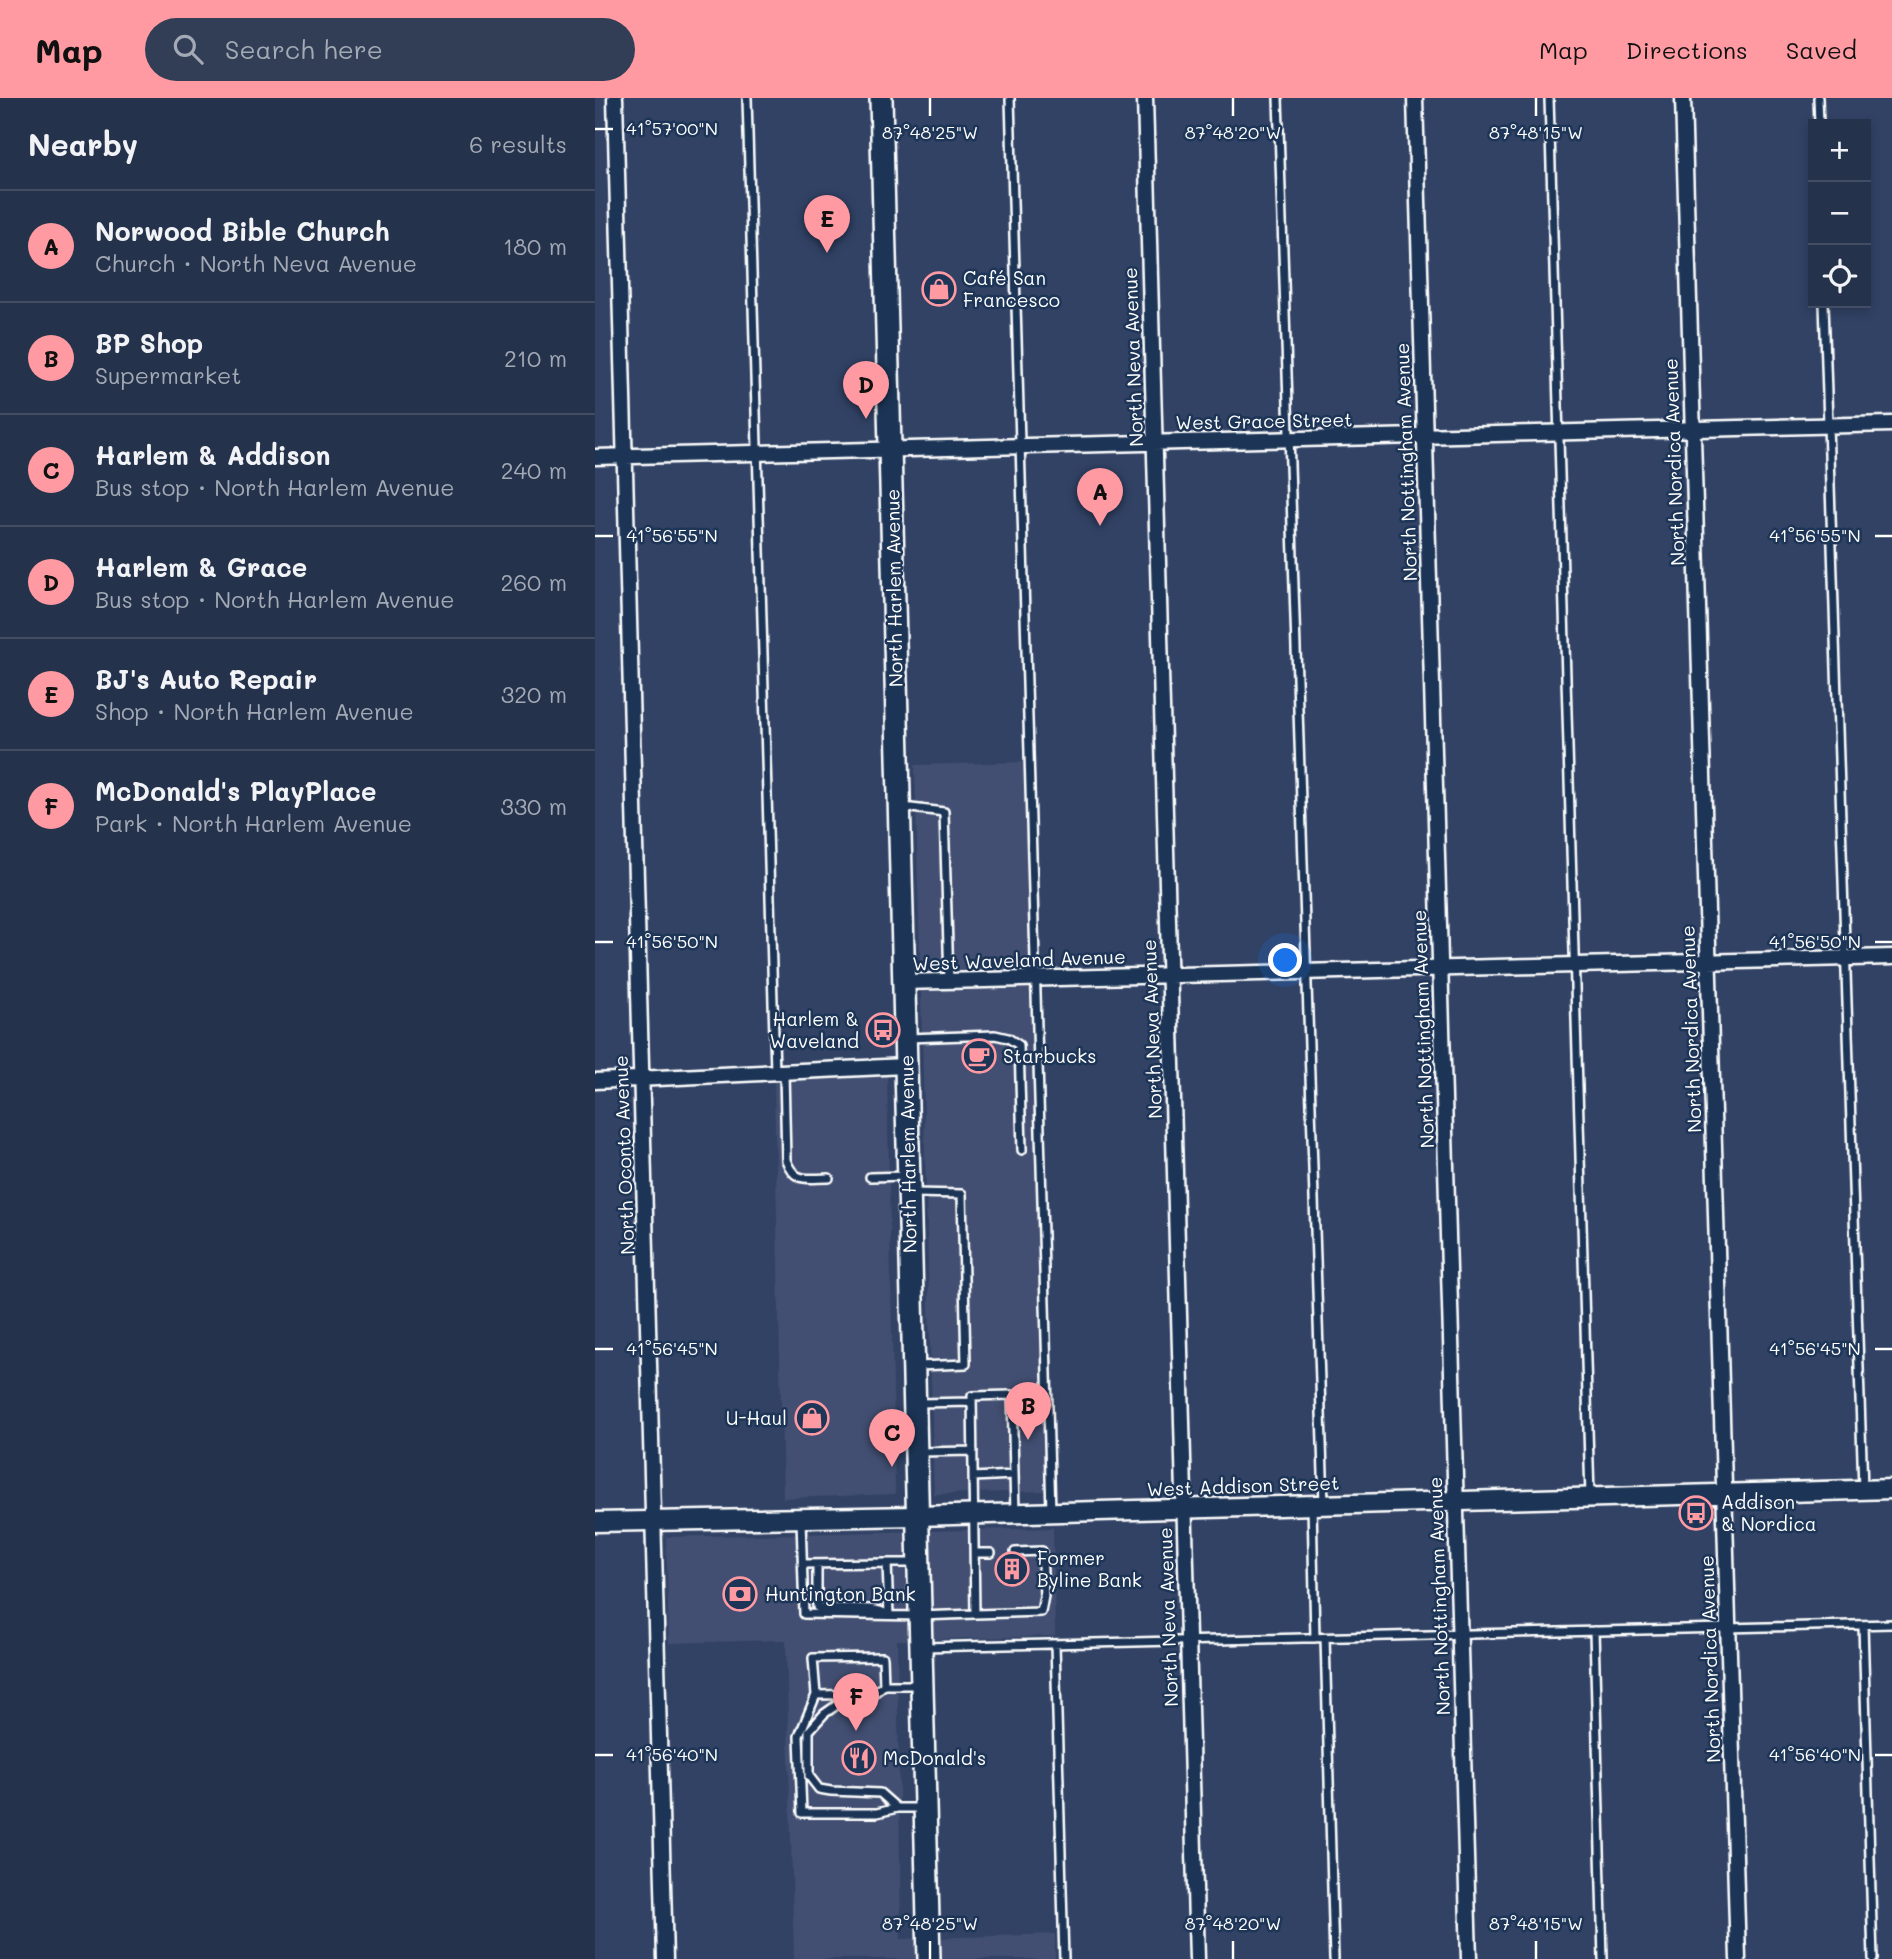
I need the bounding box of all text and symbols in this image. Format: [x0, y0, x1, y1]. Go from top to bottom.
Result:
search box [145, 18, 635, 81]
text: Map [35, 28, 103, 71]
icon: search [169, 30, 207, 68]
text: Search here [225, 32, 383, 66]
text: Map [1539, 34, 1588, 65]
text: Directions [1626, 34, 1748, 65]
text: Saved [1786, 34, 1857, 65]
text: 41°57'00"N [626, 116, 718, 140]
map controls [1808, 119, 1871, 308]
button: + [1808, 119, 1871, 182]
text: 87°48'25"W [882, 120, 978, 144]
text: 87°48'20"W [1185, 120, 1281, 144]
text: 87°48'15"W [1489, 120, 1583, 144]
text: Nearby [28, 124, 138, 164]
text: 6 results [469, 129, 567, 159]
button: − [1808, 182, 1871, 245]
pin: E [804, 195, 850, 253]
text: Norwood Bible Church [95, 214, 390, 248]
text: A [43, 231, 59, 261]
text: 180 m [503, 231, 567, 261]
button: locate [1808, 245, 1871, 308]
text: Church · North Neva Avenue [95, 248, 417, 278]
place label: Café San Francesco [963, 265, 1060, 312]
street label: North Neva Avenue [1117, 267, 1148, 447]
shop icon: Café San Francesco [920, 270, 958, 308]
text: BP Shop [95, 326, 203, 360]
street label: North Nottingham Avenue [1389, 342, 1422, 582]
text: B [43, 343, 59, 373]
text: 210 m [504, 343, 567, 373]
street label: North Nordica Avenue [1657, 358, 1690, 566]
text: Supermarket [95, 360, 241, 390]
pin: D [843, 361, 889, 419]
street label: West Grace Street [1175, 406, 1353, 435]
text: Harlem & Addison [95, 438, 330, 472]
text: C [42, 455, 60, 485]
text: 240 m [501, 455, 567, 485]
pin: A [1077, 468, 1123, 526]
text: Bus stop · North Harlem Avenue [95, 472, 454, 502]
street label: North Harlem Avenue [879, 489, 908, 687]
text: 41°56'55"N [626, 523, 718, 547]
text: 41°56'55"N [1769, 523, 1861, 547]
text: Harlem & Grace [95, 550, 307, 584]
text: D [43, 567, 59, 597]
text: 260 m [500, 567, 567, 597]
text: Bus stop · North Harlem Avenue [95, 584, 454, 614]
text: BJ's Auto Repair [95, 662, 317, 696]
text: E [44, 679, 58, 709]
text: 320 m [501, 679, 567, 709]
text: Shop · North Harlem Avenue [95, 696, 414, 726]
text: McDonald's PlayPlace [95, 774, 376, 808]
text: F [44, 791, 58, 821]
text: 330 m [500, 791, 567, 821]
text: Park · North Harlem Avenue [95, 808, 412, 838]
street label: North Nottingham Avenue [1406, 909, 1439, 1149]
street label: North Nordica Avenue [1674, 925, 1707, 1133]
text: 41°56'50"N [626, 929, 718, 953]
text: 41°56'50"N [1769, 929, 1861, 953]
street label: North Neva Avenue [1136, 939, 1167, 1119]
street label: West Waveland Avenue [912, 943, 1126, 976]
your location [1268, 943, 1302, 977]
place label: Harlem & Waveland [769, 1006, 859, 1053]
bus stop icon: Harlem & Waveland [864, 1011, 902, 1049]
cafe icon: Starbucks [960, 1037, 998, 1075]
place label: Starbucks [1003, 1043, 1096, 1068]
street label: North Oconto Avenue [608, 1055, 639, 1255]
street label: North Harlem Avenue [893, 1055, 922, 1253]
text: 41°56'45"N [626, 1336, 718, 1360]
text: 41°56'45"N [1769, 1336, 1861, 1360]
pin: B [1005, 1382, 1051, 1440]
shop icon: U-Haul [793, 1399, 831, 1437]
place label: U-Haul [726, 1405, 787, 1430]
pin: C [869, 1409, 915, 1467]
street label: West Addison Street [1146, 1470, 1340, 1501]
street label: North Nottingham Avenue [1422, 1476, 1455, 1716]
place label: Addison & Nordica [1721, 1489, 1817, 1536]
bus stop icon: Addison & Nordica [1677, 1494, 1715, 1532]
street label: North Neva Avenue [1152, 1527, 1183, 1707]
place label: Former Byline Bank [1037, 1545, 1142, 1592]
building icon: Former Byline Bank [993, 1550, 1031, 1588]
street label: North Nordica Avenue [1693, 1555, 1726, 1763]
bank icon: Huntington Bank [721, 1575, 759, 1613]
place label: Huntington Bank [765, 1581, 916, 1606]
pin: F [833, 1673, 879, 1731]
restaurant icon: McDonald's [840, 1739, 878, 1777]
text: 41°56'40"N [626, 1742, 718, 1766]
text: 41°56'40"N [1769, 1742, 1861, 1766]
place label: McDonald's [883, 1745, 986, 1770]
text: 87°48'25"W [882, 1911, 978, 1935]
text: 87°48'20"W [1185, 1911, 1281, 1935]
text: 87°48'15"W [1489, 1911, 1583, 1935]

